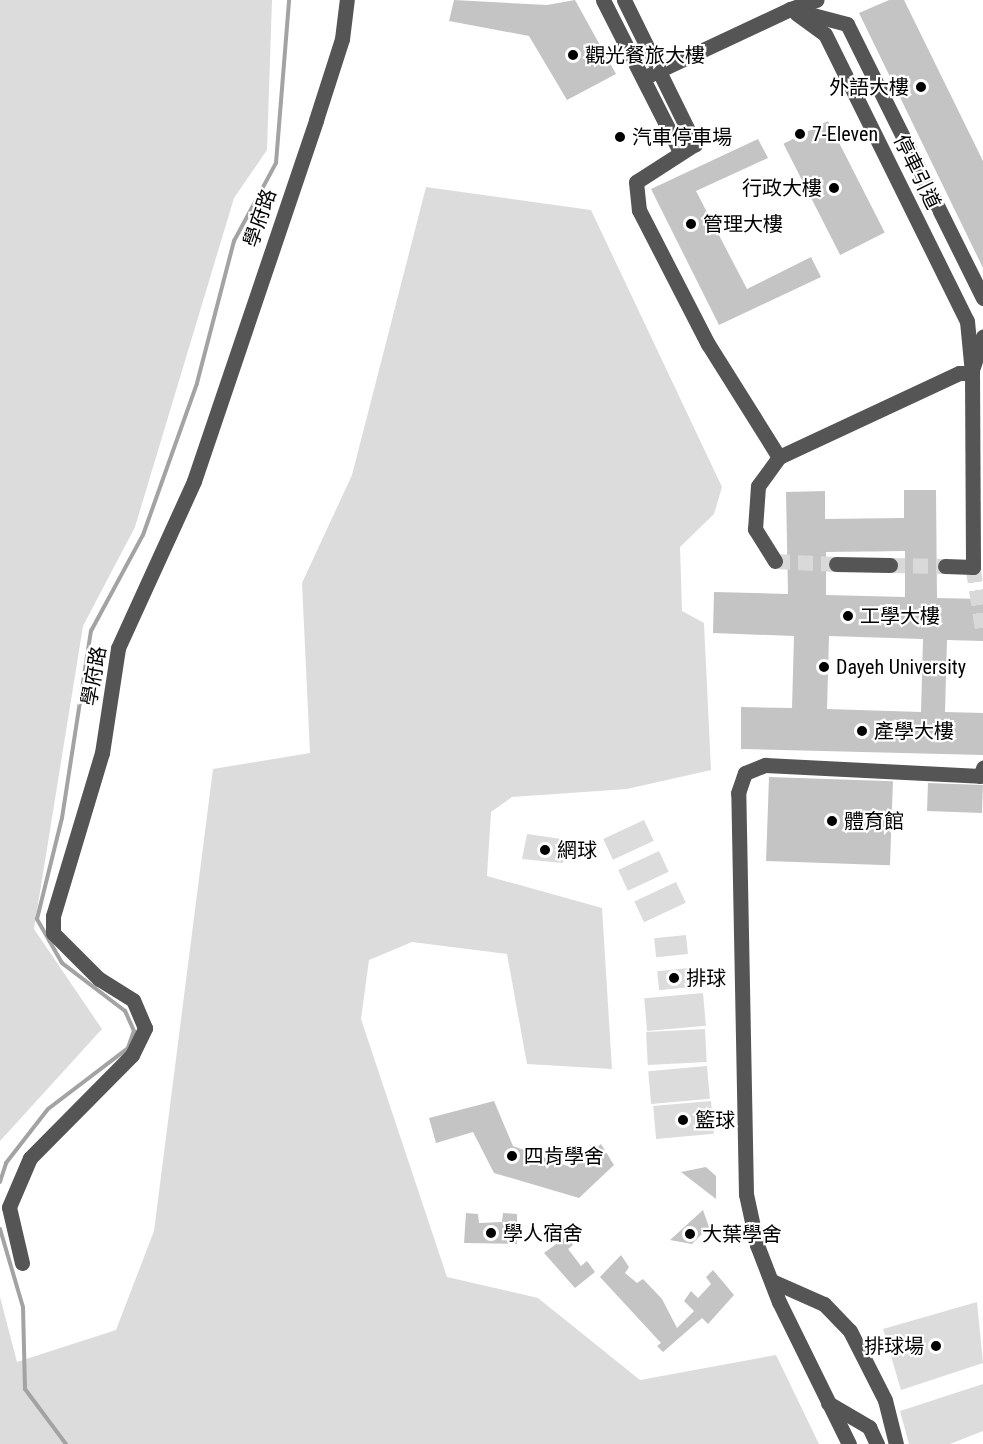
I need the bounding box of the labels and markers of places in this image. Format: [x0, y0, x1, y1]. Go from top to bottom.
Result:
place label: 觀光餐旅大樓 [585, 43, 705, 67]
marker: 觀光餐旅大樓 [566, 48, 580, 62]
place label: 外語大樓 [829, 75, 909, 99]
marker: 外語大樓 [914, 80, 928, 94]
place label: 7-Eleven [812, 122, 878, 146]
place label: 汽車停車場 [632, 125, 732, 149]
marker: 7-Eleven [793, 127, 807, 141]
marker: 汽車停車場 [613, 130, 627, 144]
place label: 行政大樓 [742, 176, 822, 200]
marker: 行政大樓 [827, 181, 841, 195]
place label: 管理大樓 [703, 212, 783, 236]
marker: 管理大樓 [684, 217, 698, 231]
place label: 工學大樓 [860, 604, 940, 628]
marker: 工學大樓 [841, 609, 855, 623]
place label: Dayeh University [836, 655, 966, 679]
marker: Dayeh University [817, 660, 831, 674]
place label: 產學大樓 [874, 719, 954, 743]
marker: 產學大樓 [855, 724, 869, 738]
place label: 體育館 [844, 809, 904, 833]
marker: 體育館 [825, 814, 839, 828]
place label: 網球 [557, 838, 597, 862]
marker: 網球 [538, 843, 552, 857]
place label: 排球 [686, 966, 726, 990]
marker: 排球 [667, 971, 681, 985]
place label: 籃球 [695, 1108, 735, 1132]
marker: 籃球 [676, 1113, 690, 1127]
place label: 四肯學舍 [524, 1144, 604, 1168]
marker: 四肯學舍 [505, 1149, 519, 1163]
place label: 學人宿舍 [503, 1221, 583, 1245]
place label: 大葉學舍 [702, 1222, 782, 1246]
marker: 學人宿舍 [484, 1226, 498, 1240]
marker: 大葉學舍 [683, 1227, 697, 1241]
place label: 排球場 [864, 1334, 924, 1358]
marker: 排球場 [929, 1339, 943, 1353]

